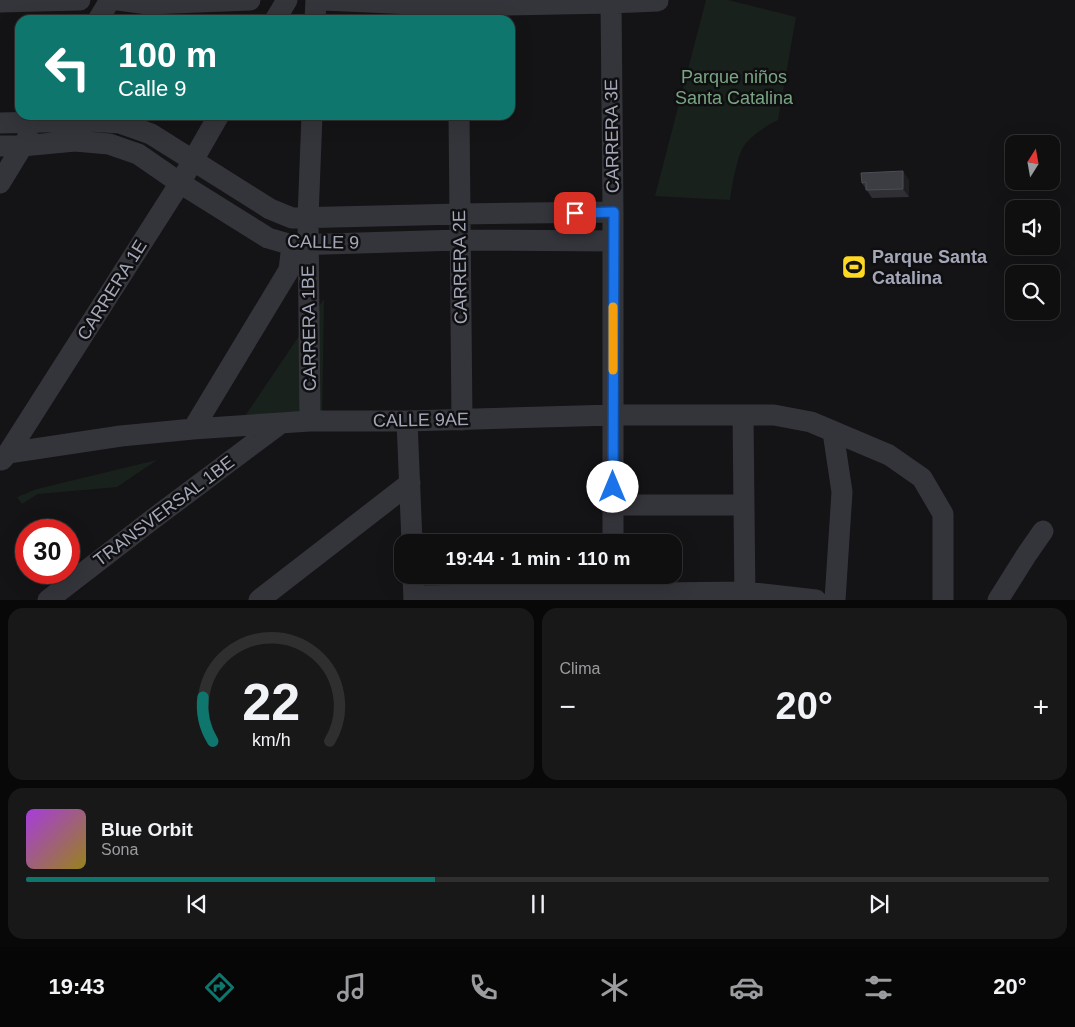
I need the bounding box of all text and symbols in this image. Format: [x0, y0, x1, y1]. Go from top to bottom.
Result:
icon: left [35, 35, 100, 100]
text: 100 m [118, 35, 217, 74]
park label: Parque niños Santa Catalina [675, 67, 794, 108]
text: Calle 9 [118, 76, 186, 101]
street label: CARRERA 3E [601, 79, 623, 193]
north arrow [1005, 135, 1060, 190]
map controls [1005, 135, 1060, 320]
pin [554, 192, 596, 234]
icon: arrive [561, 199, 589, 227]
button: sound [1005, 200, 1060, 255]
street label: CARRERA 2E [449, 210, 471, 324]
street label: CALLE 9 [287, 231, 359, 253]
street label: CARRERA 1E [73, 236, 151, 344]
place label: Parque Santa Catalina [872, 247, 988, 288]
sports icon: Parque Santa Catalina [841, 254, 867, 280]
street label: CARRERA 1BE [298, 265, 320, 391]
button: search [1005, 265, 1060, 320]
street label: CALLE 9AE [373, 409, 469, 431]
street label: TRANSVERSAL 1BE [90, 452, 238, 570]
position arrow [586, 460, 638, 512]
speed limit sign: 30 [15, 519, 80, 584]
text: 19:44 · 1 min · 110 m [446, 548, 630, 569]
text: Clima [560, 660, 600, 677]
text: 22 [242, 673, 300, 731]
text: 20° [776, 685, 833, 727]
text: − [560, 691, 576, 722]
text: + [1033, 691, 1049, 722]
text: km/h [251, 730, 290, 750]
text: Blue Orbit [101, 819, 193, 840]
text: Sona [101, 841, 138, 858]
icon: previous [183, 890, 211, 918]
icon: pause [524, 890, 552, 918]
icon: next [865, 890, 893, 918]
icon: directions [202, 970, 237, 1005]
icon: music [334, 970, 369, 1005]
icon: phone [466, 970, 501, 1005]
icon: climate [597, 970, 632, 1005]
icon: car [729, 970, 764, 1005]
icon: filters [861, 970, 896, 1005]
text: 19:43 [48, 974, 105, 999]
text: 20° [993, 974, 1026, 999]

